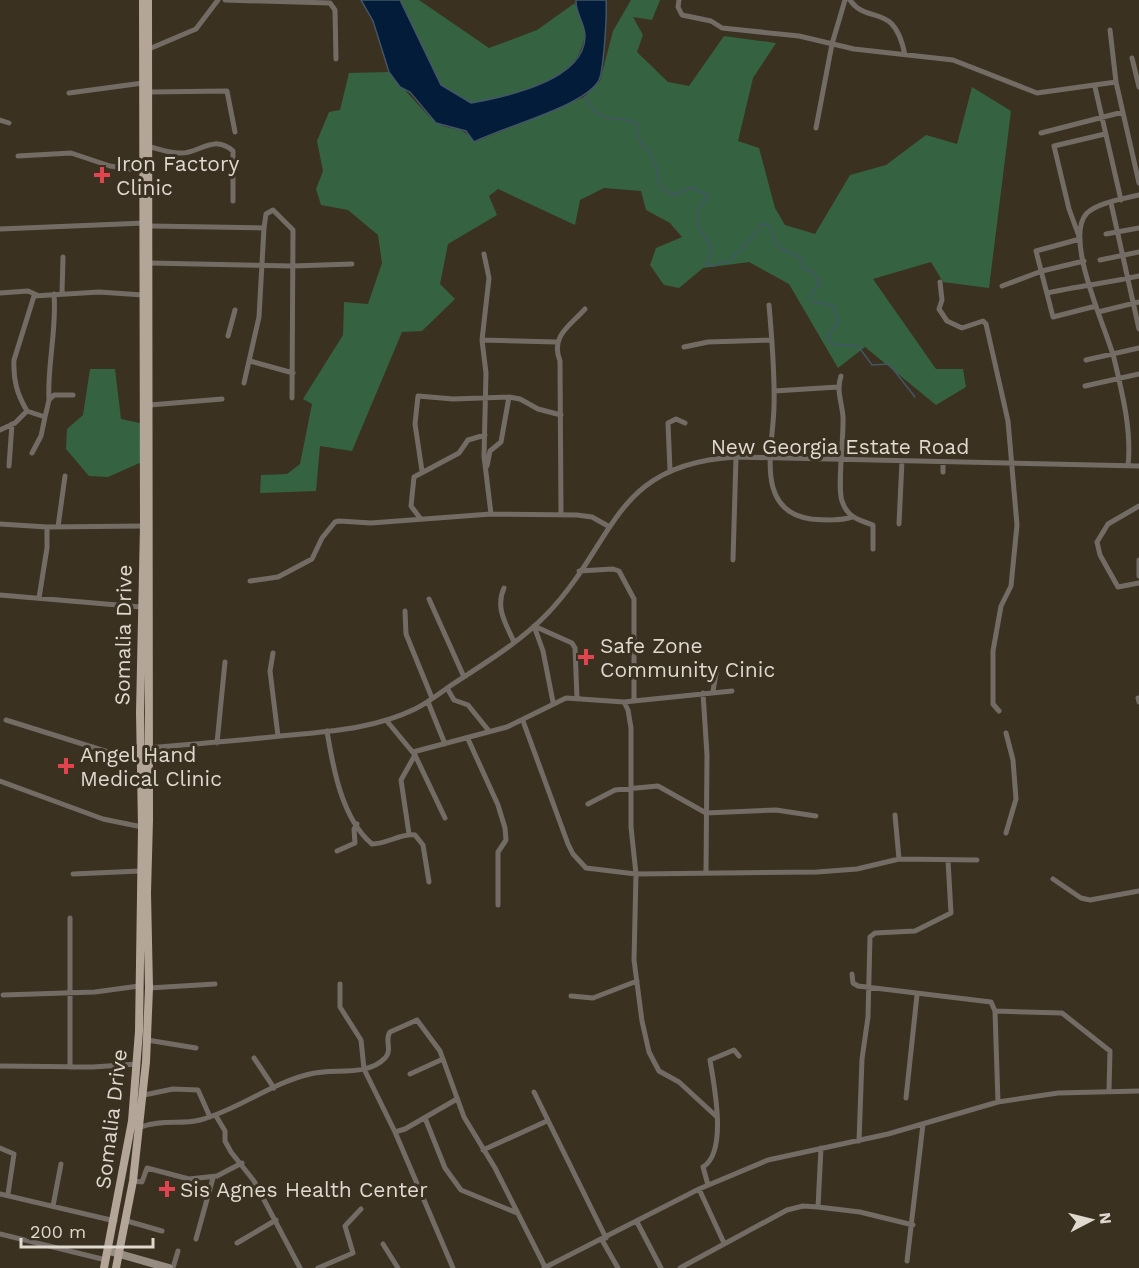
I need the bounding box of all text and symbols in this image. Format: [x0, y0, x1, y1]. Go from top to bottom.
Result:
place label: Iron Factory Clinic [116, 151, 239, 200]
marker: Iron Factory Clinic [93, 166, 111, 184]
street label: New Georgia Estate Road [711, 434, 969, 459]
street label: Somalia Drive [109, 564, 137, 706]
place label: Safe Zone Community Cinic [600, 633, 775, 682]
marker: Safe Zone Community Cinic [577, 648, 595, 666]
place label: Angel Hand Medical Clinic [80, 742, 222, 791]
marker: Angel Hand Medical Clinic [57, 757, 75, 775]
street label: Somalia Drive [90, 1048, 132, 1190]
place label: Sis Agnes Health Center [180, 1177, 428, 1202]
marker: Sis Agnes Health Center [158, 1180, 176, 1198]
north arrow [1061, 1190, 1121, 1250]
scale bar [21, 1211, 153, 1249]
text: N [1095, 1211, 1116, 1225]
text: 200 m [30, 1221, 86, 1242]

